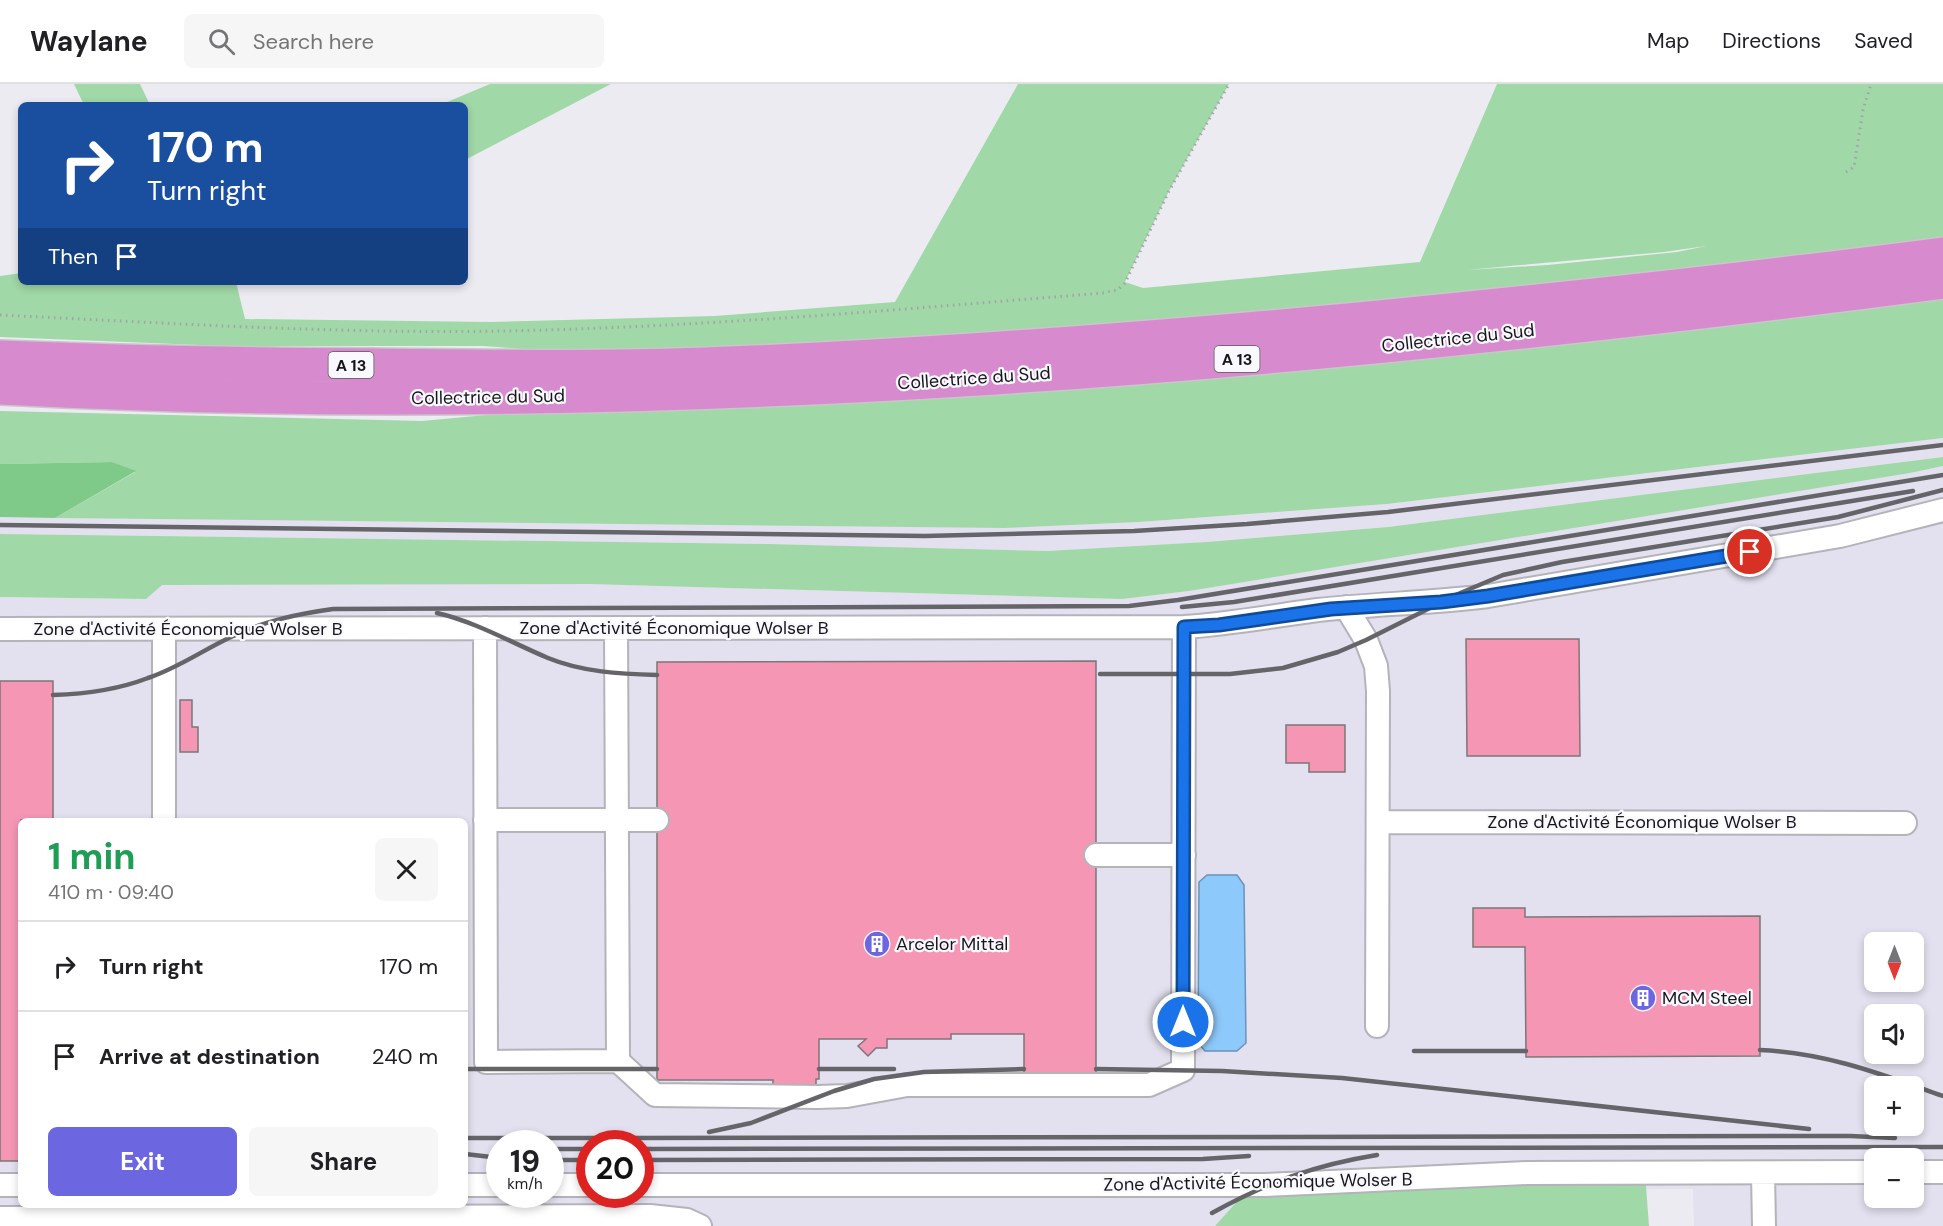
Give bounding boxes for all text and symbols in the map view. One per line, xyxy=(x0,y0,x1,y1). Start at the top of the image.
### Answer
search box xyxy=(184,14,604,68)
text: Waylane xyxy=(30,23,148,60)
icon: search xyxy=(205,25,238,58)
text: Search here xyxy=(253,27,374,56)
text: Map xyxy=(1647,27,1689,55)
text: Directions xyxy=(1722,27,1821,55)
text: Saved xyxy=(1854,27,1913,55)
text: 170 m xyxy=(147,120,264,175)
icon: right xyxy=(48,126,126,204)
text: Turn right xyxy=(147,173,267,208)
icon: arrive xyxy=(110,240,143,273)
text: Then xyxy=(48,242,98,271)
street label: Collectrice du Sud xyxy=(1380,318,1536,358)
road number: A 13 xyxy=(1214,346,1260,372)
road number: A 13 xyxy=(328,352,374,378)
street label: Collectrice du Sud xyxy=(897,361,1051,395)
street label: Collectrice du Sud xyxy=(411,384,565,410)
pin xyxy=(1724,526,1775,577)
icon: arrive xyxy=(1733,535,1766,568)
street label: Zone d'Activité Économique Wolser B xyxy=(519,616,829,640)
street label: Zone d'Activité Économique Wolser B xyxy=(33,617,343,641)
street label: Zone d'Activité Économique Wolser B xyxy=(1487,810,1797,834)
text: 1 min xyxy=(48,833,136,880)
button: close xyxy=(375,838,438,901)
text: 410 m · 09:40 xyxy=(48,879,174,905)
building icon: Arcelor Mittal xyxy=(862,929,892,959)
place label: Arcelor Mittal xyxy=(896,932,1008,956)
north arrow xyxy=(1864,932,1924,992)
map controls xyxy=(1864,932,1924,1208)
icon: right xyxy=(48,950,81,983)
text: Turn right xyxy=(99,952,204,981)
text: 170 m xyxy=(379,952,438,981)
building icon: MCM Steel xyxy=(1628,983,1658,1013)
place label: MCM Steel xyxy=(1662,986,1752,1010)
position arrow xyxy=(1151,990,1215,1054)
button: sound xyxy=(1864,1004,1924,1064)
icon: arrive xyxy=(48,1040,81,1073)
text: Arrive at destination xyxy=(99,1042,320,1071)
text: 240 m xyxy=(372,1042,438,1071)
button: + xyxy=(1864,1076,1924,1136)
button: Exit xyxy=(48,1127,237,1196)
button: Share xyxy=(249,1127,438,1196)
speed limit sign: 20 xyxy=(576,1130,654,1208)
text: 19 xyxy=(510,1142,540,1181)
button: − xyxy=(1864,1148,1924,1208)
street label: Zone d'Activité Économique Wolser B xyxy=(1103,1167,1413,1197)
text: km/h xyxy=(507,1174,543,1194)

